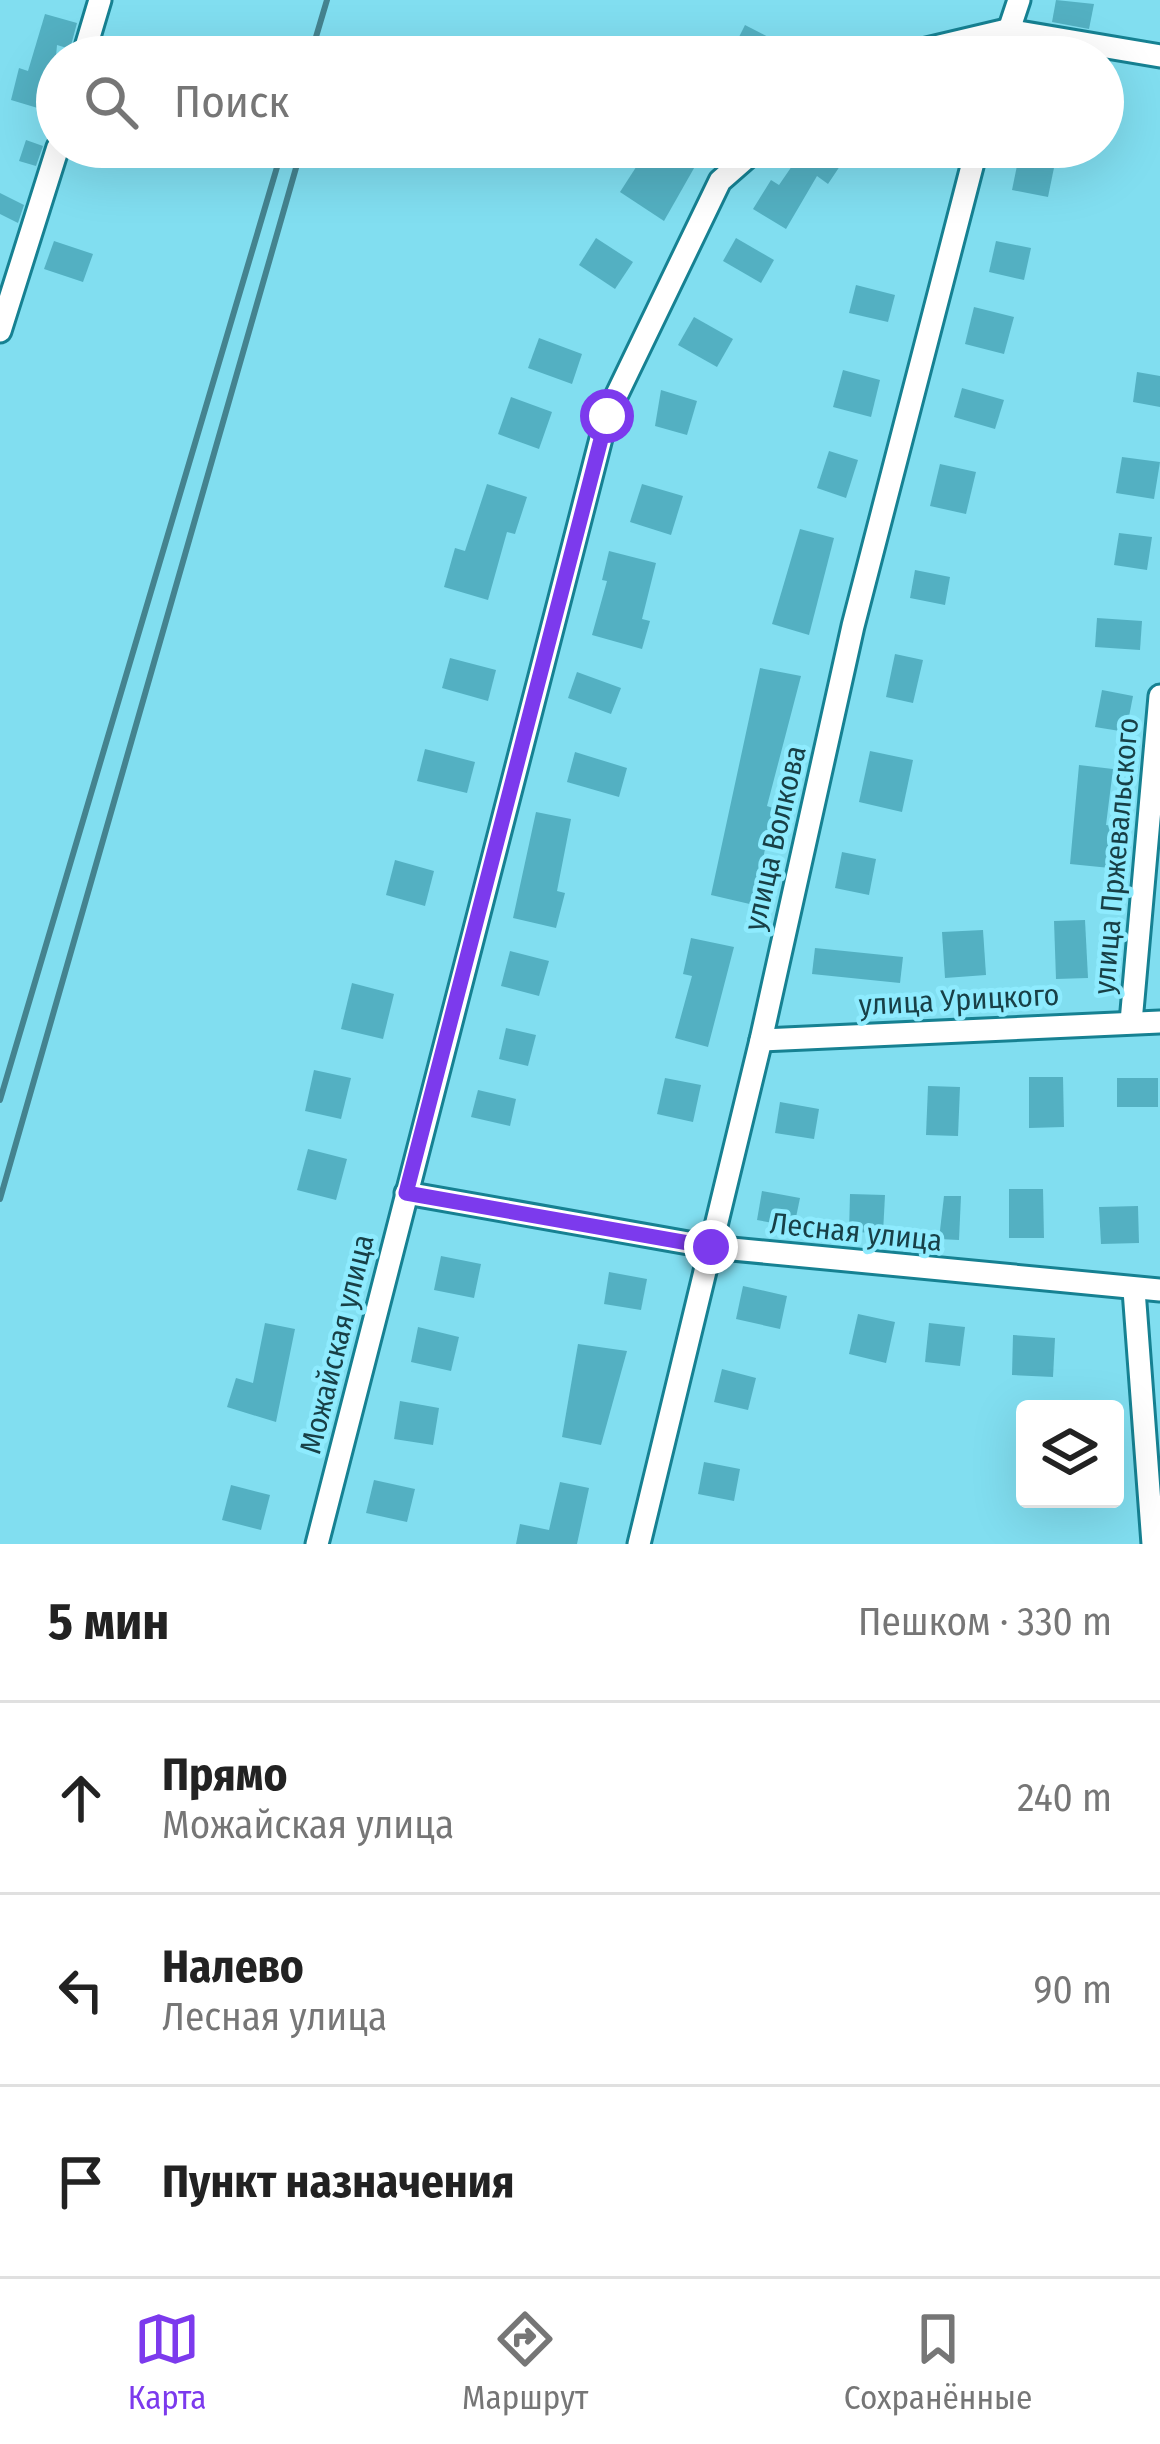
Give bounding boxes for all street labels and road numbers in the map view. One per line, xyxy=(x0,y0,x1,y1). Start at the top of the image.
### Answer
street label: улица Пржевальского xyxy=(1086,716,1146,996)
street label: улица Волкова xyxy=(736,742,814,934)
street label: улица Урицкого xyxy=(858,977,1060,1023)
street label: Лесная улица xyxy=(768,1205,944,1259)
street label: Можайская улица xyxy=(292,1231,382,1457)

